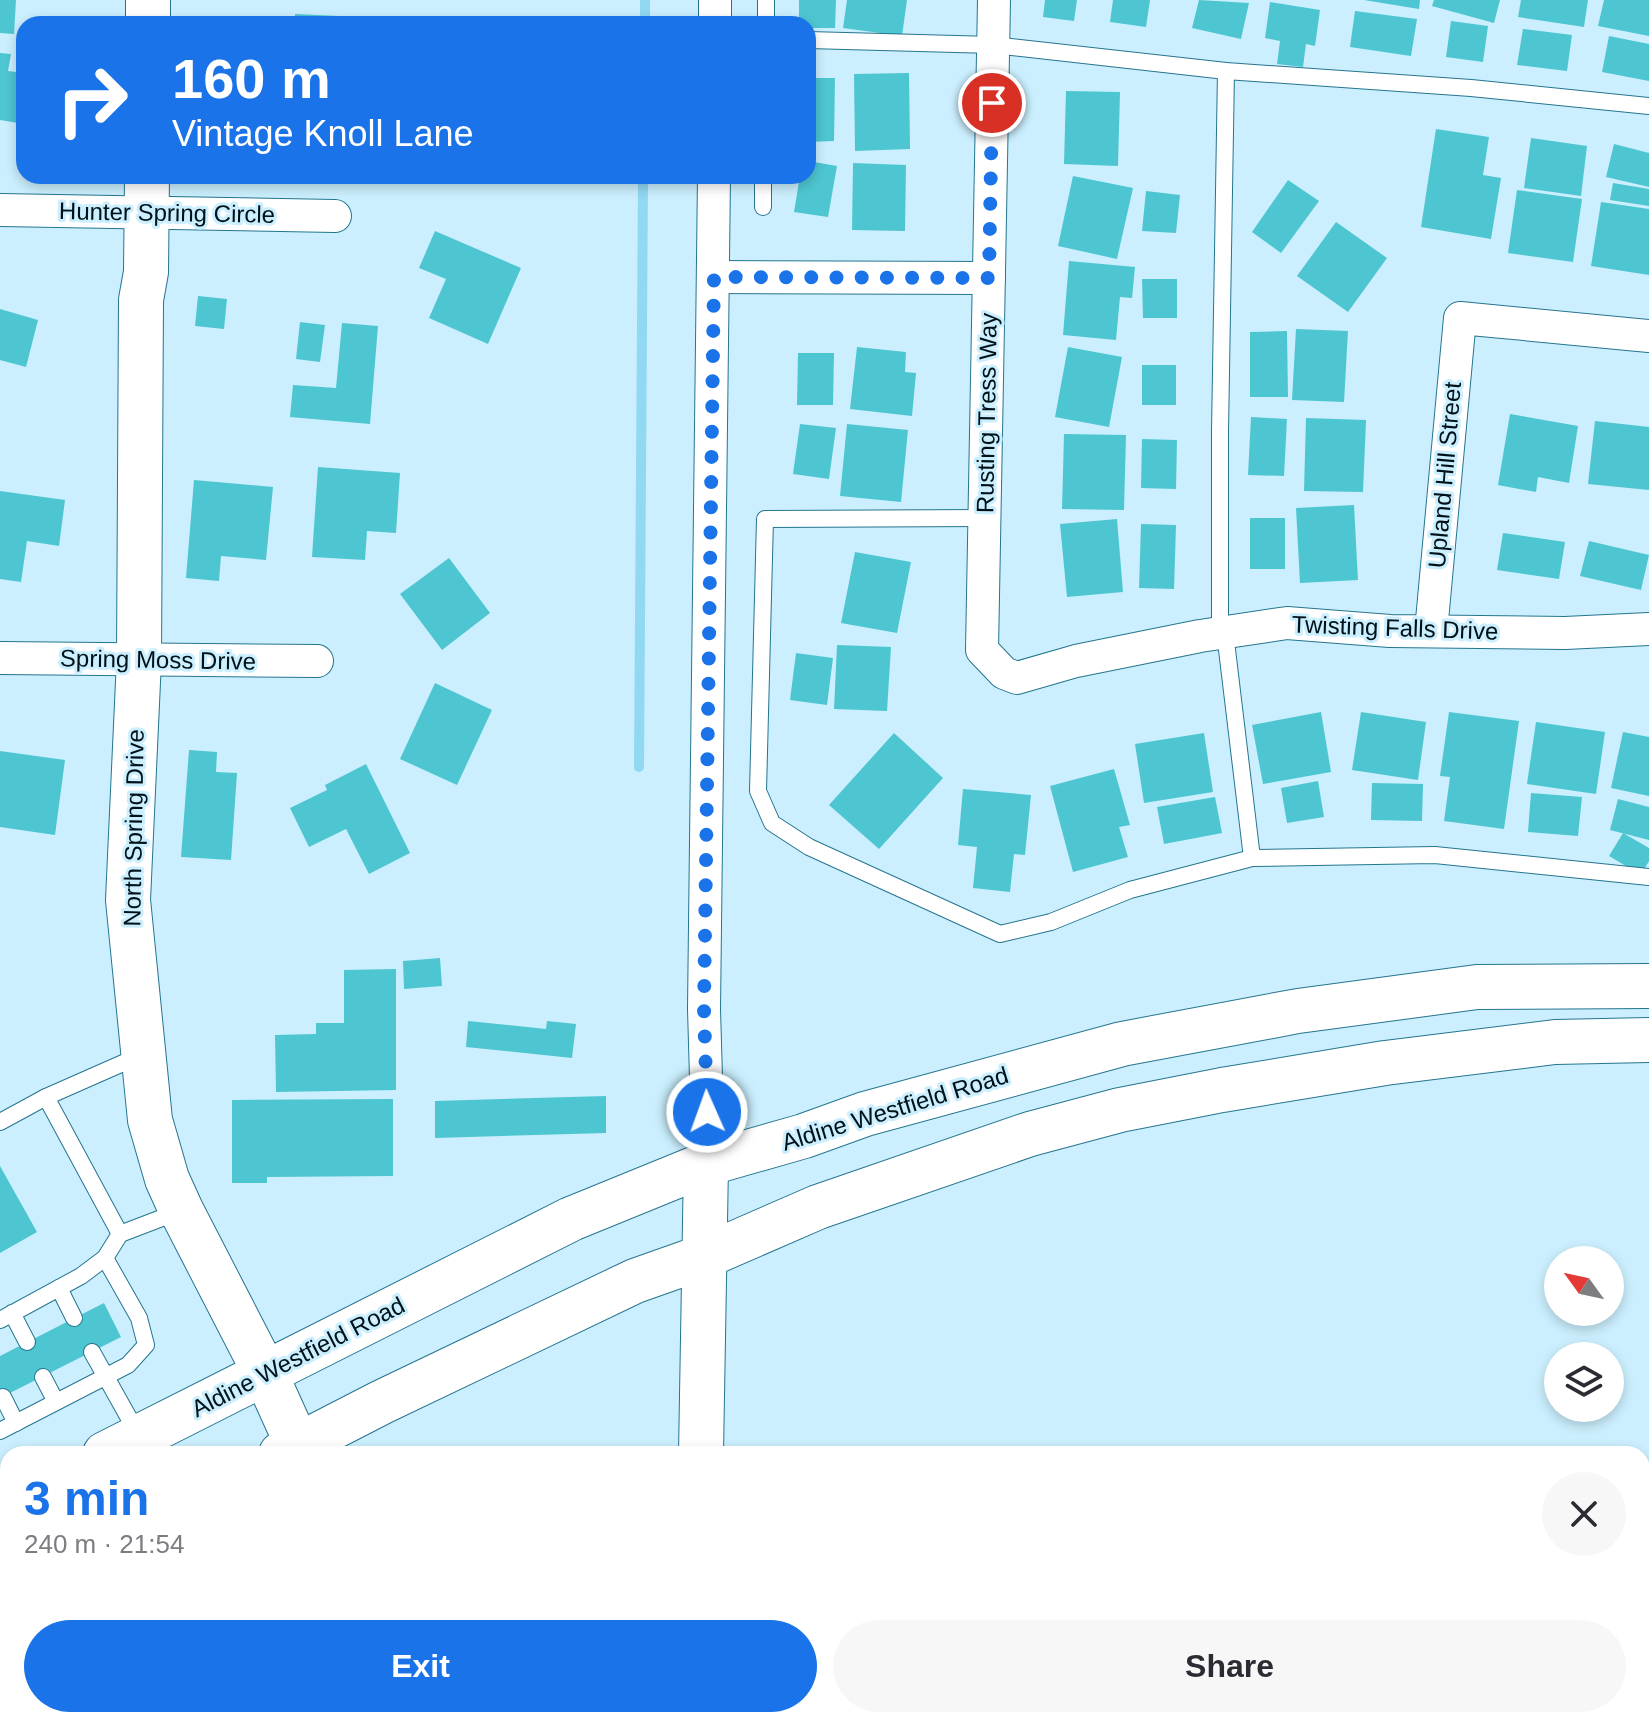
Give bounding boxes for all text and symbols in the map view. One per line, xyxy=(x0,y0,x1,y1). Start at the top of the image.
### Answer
text: 160 m xyxy=(172,47,331,110)
icon: right xyxy=(40,48,144,152)
pin xyxy=(958,69,1026,137)
icon: arrive xyxy=(970,81,1014,125)
text: Vintage Knoll Lane xyxy=(172,113,474,154)
street label: Hunter Spring Circle xyxy=(59,197,275,228)
street label: Rusting Tress Way xyxy=(971,313,1002,513)
street label: Upland Hill Street xyxy=(1423,380,1466,569)
street label: Twisting Falls Drive xyxy=(1291,610,1499,645)
street label: Spring Moss Drive xyxy=(60,644,256,675)
street label: North Spring Drive xyxy=(118,729,149,927)
street label: Aldine Westfield Road xyxy=(778,1061,1011,1156)
position arrow xyxy=(665,1070,749,1154)
north arrow xyxy=(1544,1246,1624,1326)
map controls xyxy=(1544,1246,1624,1422)
street label: Aldine Westfield Road xyxy=(187,1291,409,1422)
button: layers xyxy=(1544,1342,1624,1422)
text: 3 min xyxy=(24,1472,149,1525)
button: close xyxy=(1542,1472,1626,1556)
text: 240 m · 21:54 xyxy=(24,1529,184,1559)
button: Exit xyxy=(24,1620,817,1712)
button: Share xyxy=(833,1620,1626,1712)

